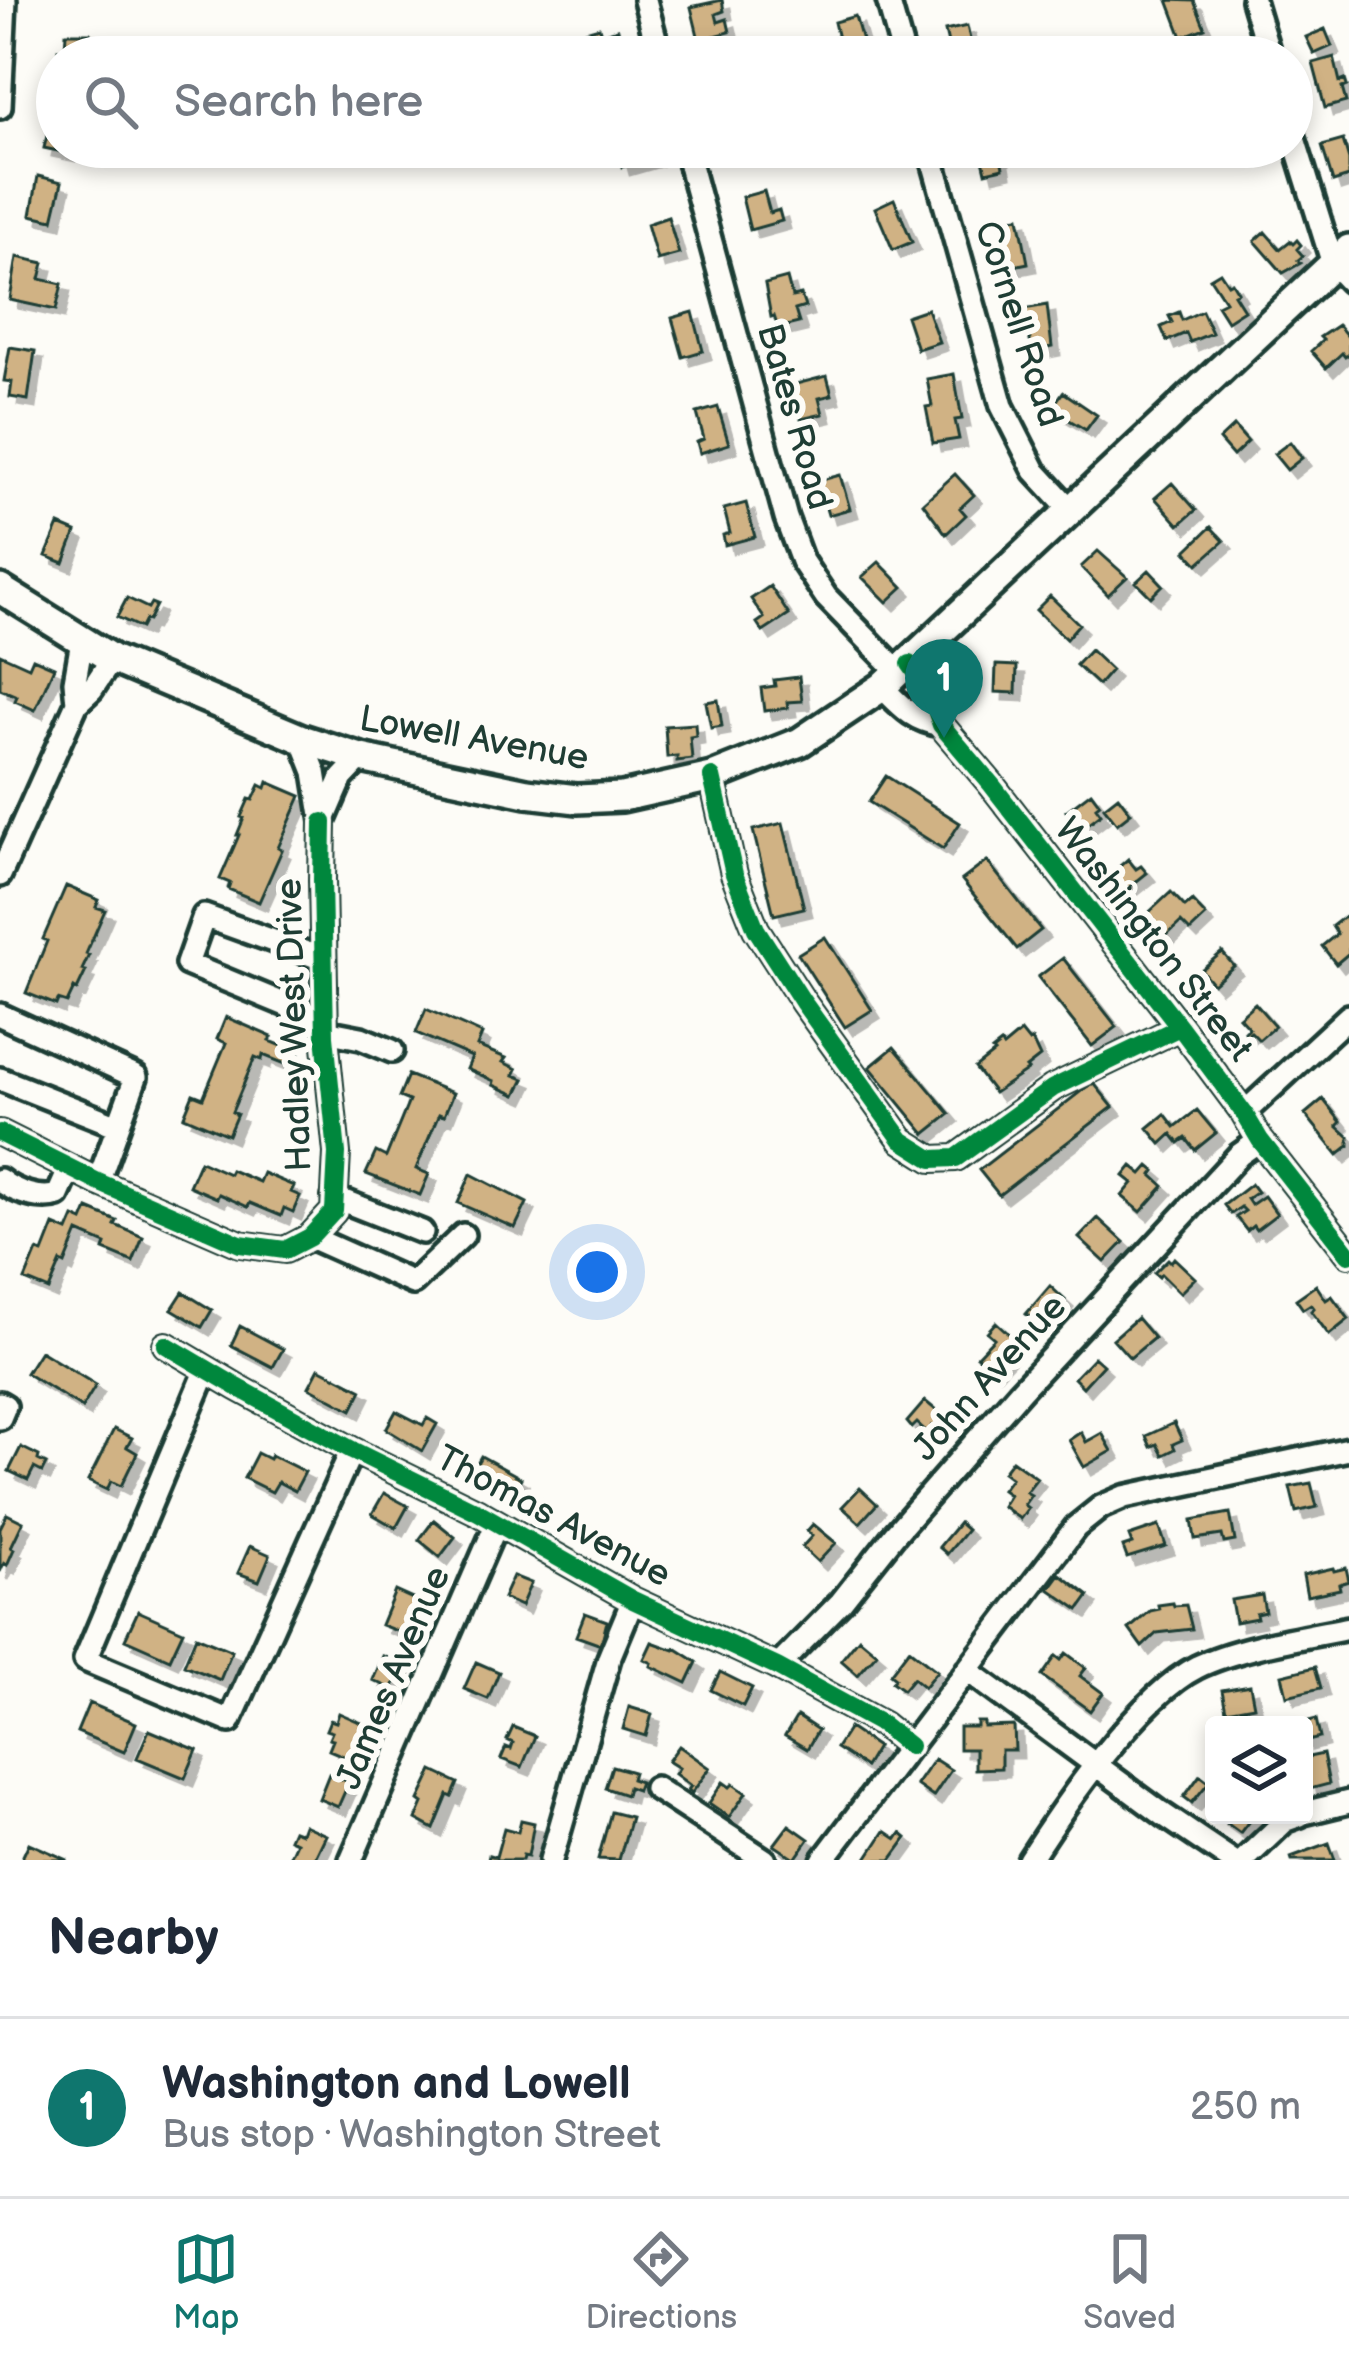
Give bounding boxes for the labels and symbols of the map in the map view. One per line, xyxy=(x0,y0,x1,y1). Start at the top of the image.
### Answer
street label: Cornell Road xyxy=(965,216,1071,432)
street label: Bates Road xyxy=(747,319,841,515)
pin: 1 xyxy=(905,639,983,738)
street label: Lowell Avenue xyxy=(356,698,592,780)
street label: Washington Street xyxy=(1045,810,1261,1070)
street label: Hadley West Drive xyxy=(268,878,322,1172)
your location xyxy=(567,1242,627,1302)
street label: John Avenue xyxy=(904,1286,1076,1470)
street label: Thomas Avenue xyxy=(428,1437,678,1597)
street label: James Avenue xyxy=(328,1560,460,1796)

